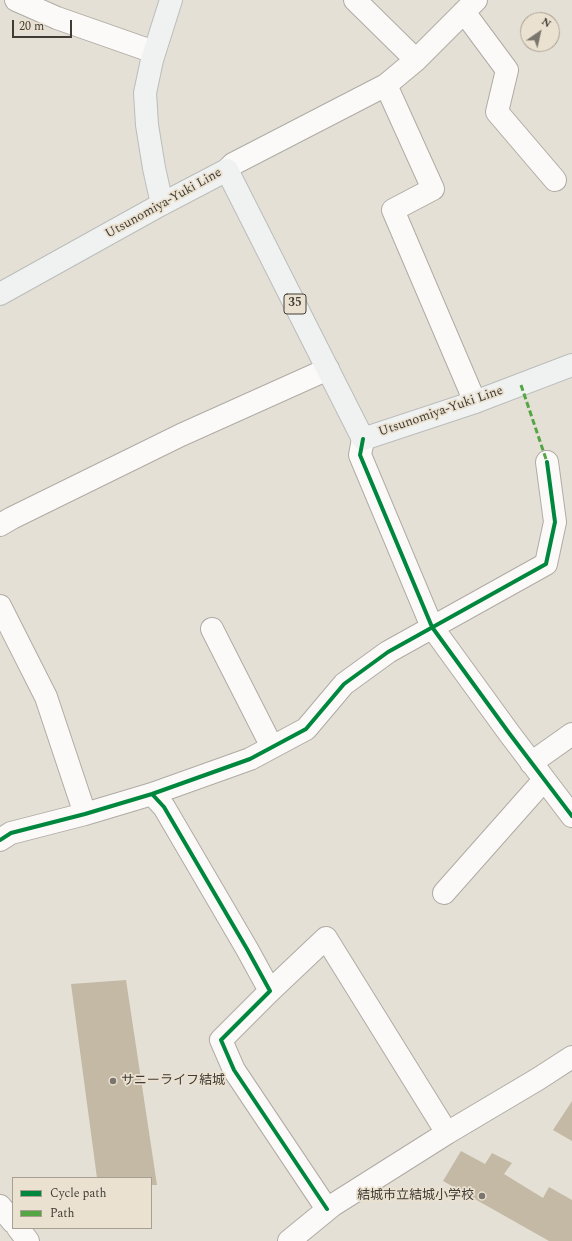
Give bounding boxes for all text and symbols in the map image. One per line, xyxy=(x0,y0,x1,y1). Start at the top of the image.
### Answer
scale bar xyxy=(14,12,74,38)
north arrow xyxy=(520,12,560,52)
text: N xyxy=(538,13,555,32)
text: 20 m xyxy=(19,17,44,36)
street label: Utsunomiya-Yuki Line xyxy=(103,166,225,242)
road number: 35 xyxy=(284,294,306,314)
street label: Utsunomiya-Yuki Line xyxy=(377,383,505,441)
place label: サニーライフ結城 xyxy=(121,1073,225,1089)
marker: サニーライフ結城 xyxy=(108,1076,118,1086)
legend xyxy=(12,1177,152,1229)
text: Cycle path xyxy=(50,1184,107,1203)
place label: 結城市立結城小学校 xyxy=(357,1188,474,1204)
marker: 結城市立結城小学校 xyxy=(477,1191,487,1201)
text: Path xyxy=(50,1204,75,1223)

